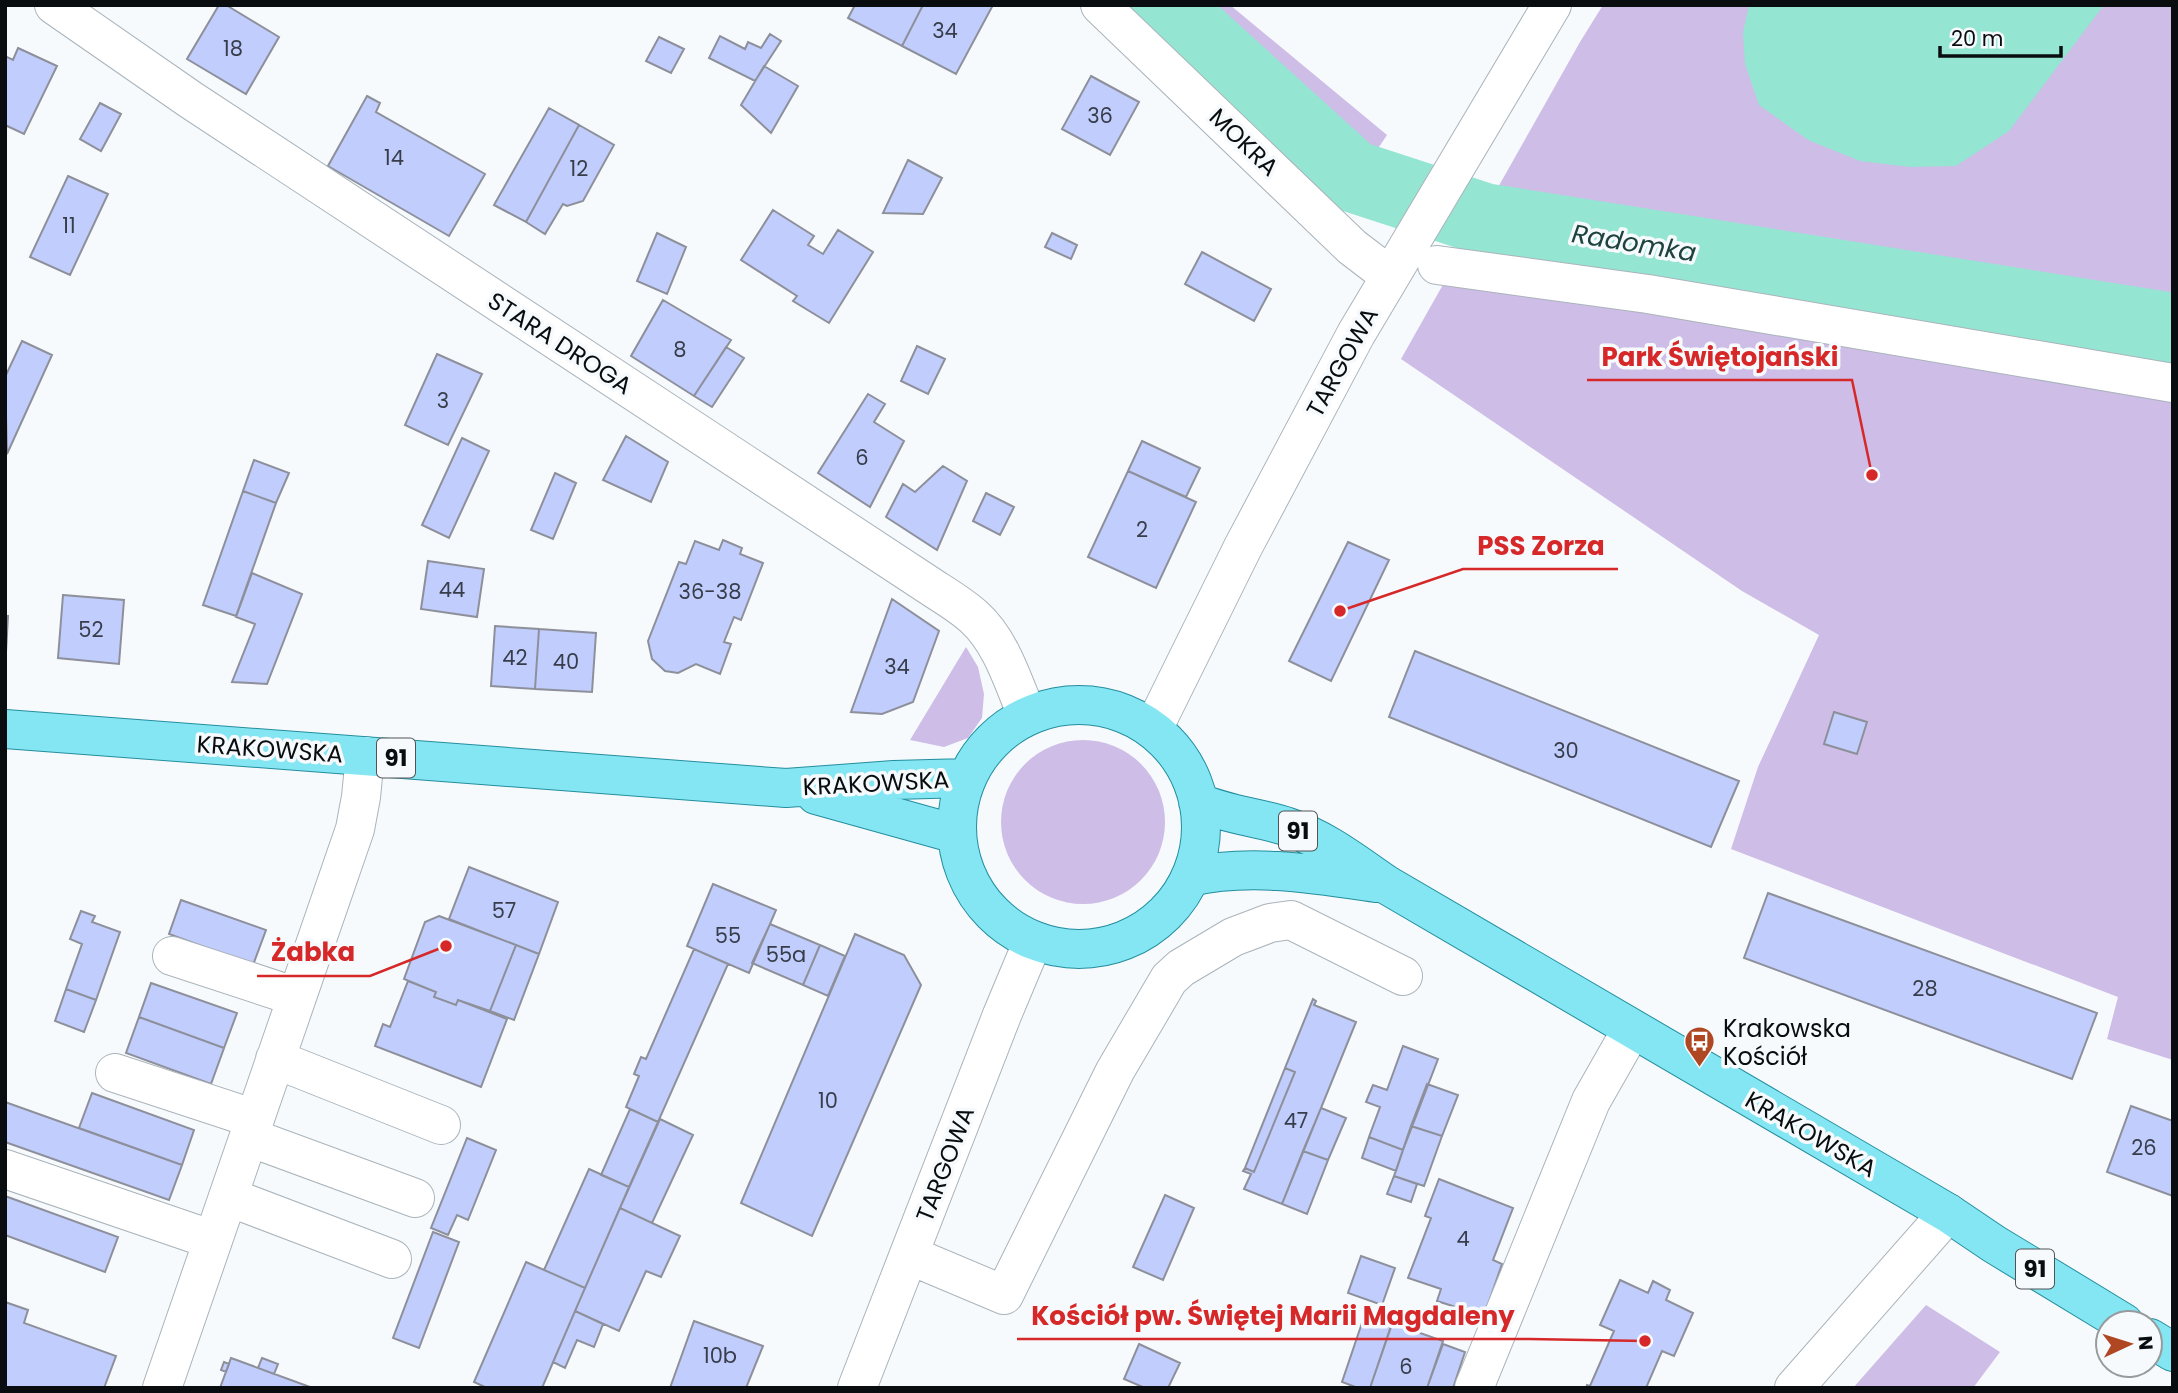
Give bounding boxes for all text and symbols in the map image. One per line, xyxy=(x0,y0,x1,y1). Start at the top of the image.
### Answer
scale bar xyxy=(1940,14,2061,58)
house number: 34 xyxy=(932,16,958,45)
text: 20 m xyxy=(1951,24,2004,53)
house number: 18 xyxy=(223,34,243,63)
house number: 36 xyxy=(1087,101,1113,130)
street label: MOKRA xyxy=(1202,101,1286,183)
house number: 14 xyxy=(384,143,404,172)
house number: 12 xyxy=(570,154,588,183)
house number: 11 xyxy=(62,211,76,240)
water label: Radomka xyxy=(1569,215,1699,271)
street label: STARA DROGA xyxy=(482,284,638,402)
street label: TARGOWA xyxy=(1298,301,1386,423)
callout: Park Świętojański xyxy=(1587,333,1852,380)
house number: 8 xyxy=(673,335,687,364)
text: Park Świętojański xyxy=(1602,339,1838,375)
house number: 3 xyxy=(437,386,449,415)
house number: 6 xyxy=(855,443,869,472)
house number: 2 xyxy=(1136,515,1148,544)
callout: PSS Zorza xyxy=(1463,522,1618,569)
text: PSS Zorza xyxy=(1477,528,1605,564)
house number: 44 xyxy=(439,575,465,604)
house number: 36-38 xyxy=(679,577,741,606)
house number: 52 xyxy=(78,615,104,644)
house number: 42 xyxy=(502,643,528,672)
house number: 40 xyxy=(553,647,579,676)
house number: 34 xyxy=(884,652,910,681)
street label: KRAKOWSKA xyxy=(196,727,344,771)
house number: 30 xyxy=(1553,736,1579,765)
road number: 91 xyxy=(377,738,415,778)
street label: KRAKOWSKA xyxy=(802,763,950,803)
road number: 91 xyxy=(1279,811,1317,850)
house number: 57 xyxy=(492,896,516,925)
house number: 55 xyxy=(715,921,741,950)
callout: Żabka xyxy=(257,929,370,976)
text: Żabka xyxy=(271,934,355,970)
house number: 55a xyxy=(766,940,806,969)
house number: 28 xyxy=(1912,974,1938,1003)
place label: Krakowska Kościół xyxy=(1723,1012,1851,1073)
bus stop icon: Krakowska Kościół xyxy=(1683,1025,1717,1069)
street label: KRAKOWSKA xyxy=(1739,1083,1883,1185)
house number: 10 xyxy=(818,1086,838,1115)
street label: TARGOWA xyxy=(908,1102,982,1226)
house number: 47 xyxy=(1284,1106,1308,1135)
house number: 26 xyxy=(2131,1133,2157,1162)
house number: 4 xyxy=(1456,1224,1470,1253)
road number: 91 xyxy=(2016,1250,2054,1288)
callout: Kościół pw. Świętej Marii Magdaleny xyxy=(1017,1292,1529,1339)
text: Kościół pw. Świętej Marii Magdaleny xyxy=(1031,1298,1515,1334)
north arrow xyxy=(2094,1309,2164,1379)
text: N xyxy=(2131,1335,2159,1351)
house number: 10b xyxy=(703,1341,737,1370)
house number: 6 xyxy=(1399,1352,1413,1381)

